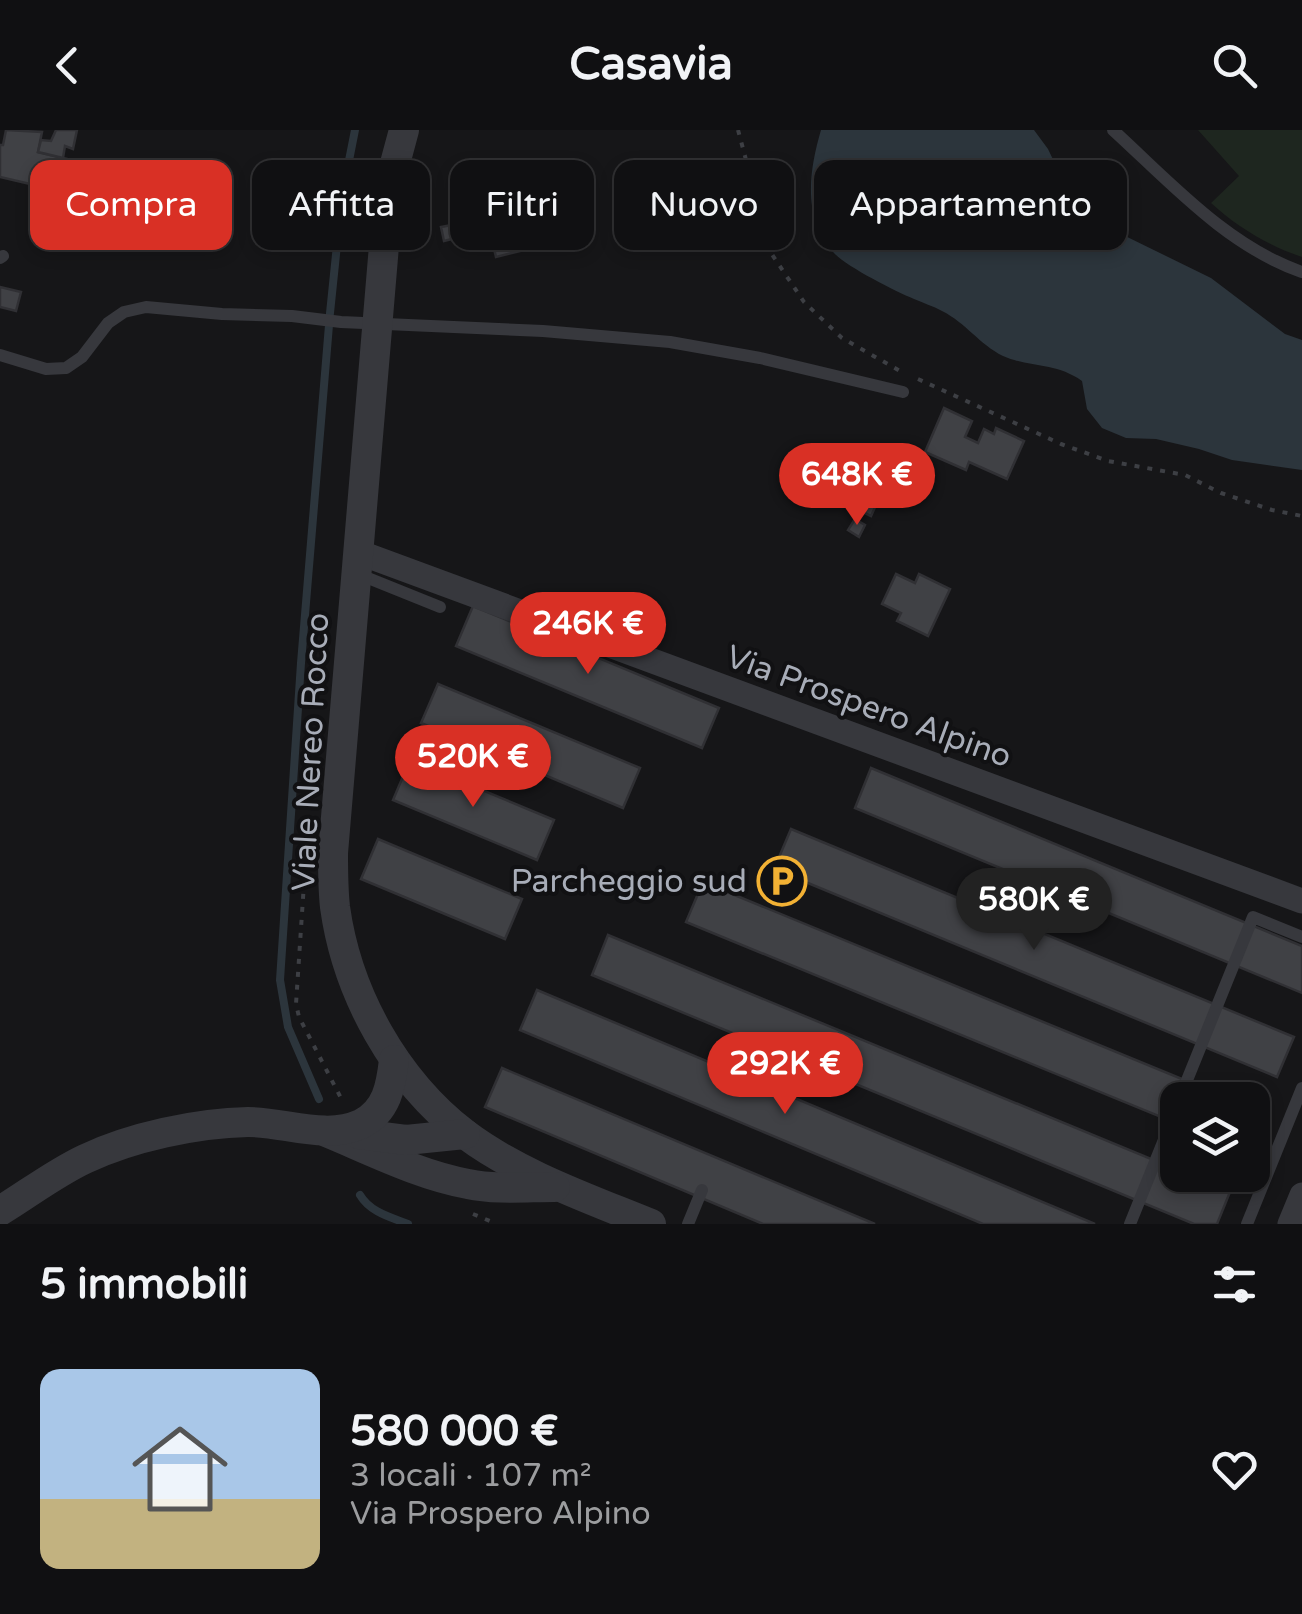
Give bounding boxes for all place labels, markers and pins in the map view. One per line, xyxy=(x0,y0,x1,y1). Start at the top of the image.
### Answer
pin: 648K € xyxy=(776,443,938,528)
pin: 246K € xyxy=(507,592,669,677)
pin: 520K € xyxy=(392,725,554,810)
parking icon: Parcheggio sud xyxy=(756,855,808,907)
place label: Parcheggio sud xyxy=(511,863,747,901)
pin: 580K € xyxy=(953,868,1115,953)
pin: 292K € xyxy=(704,1032,866,1117)

